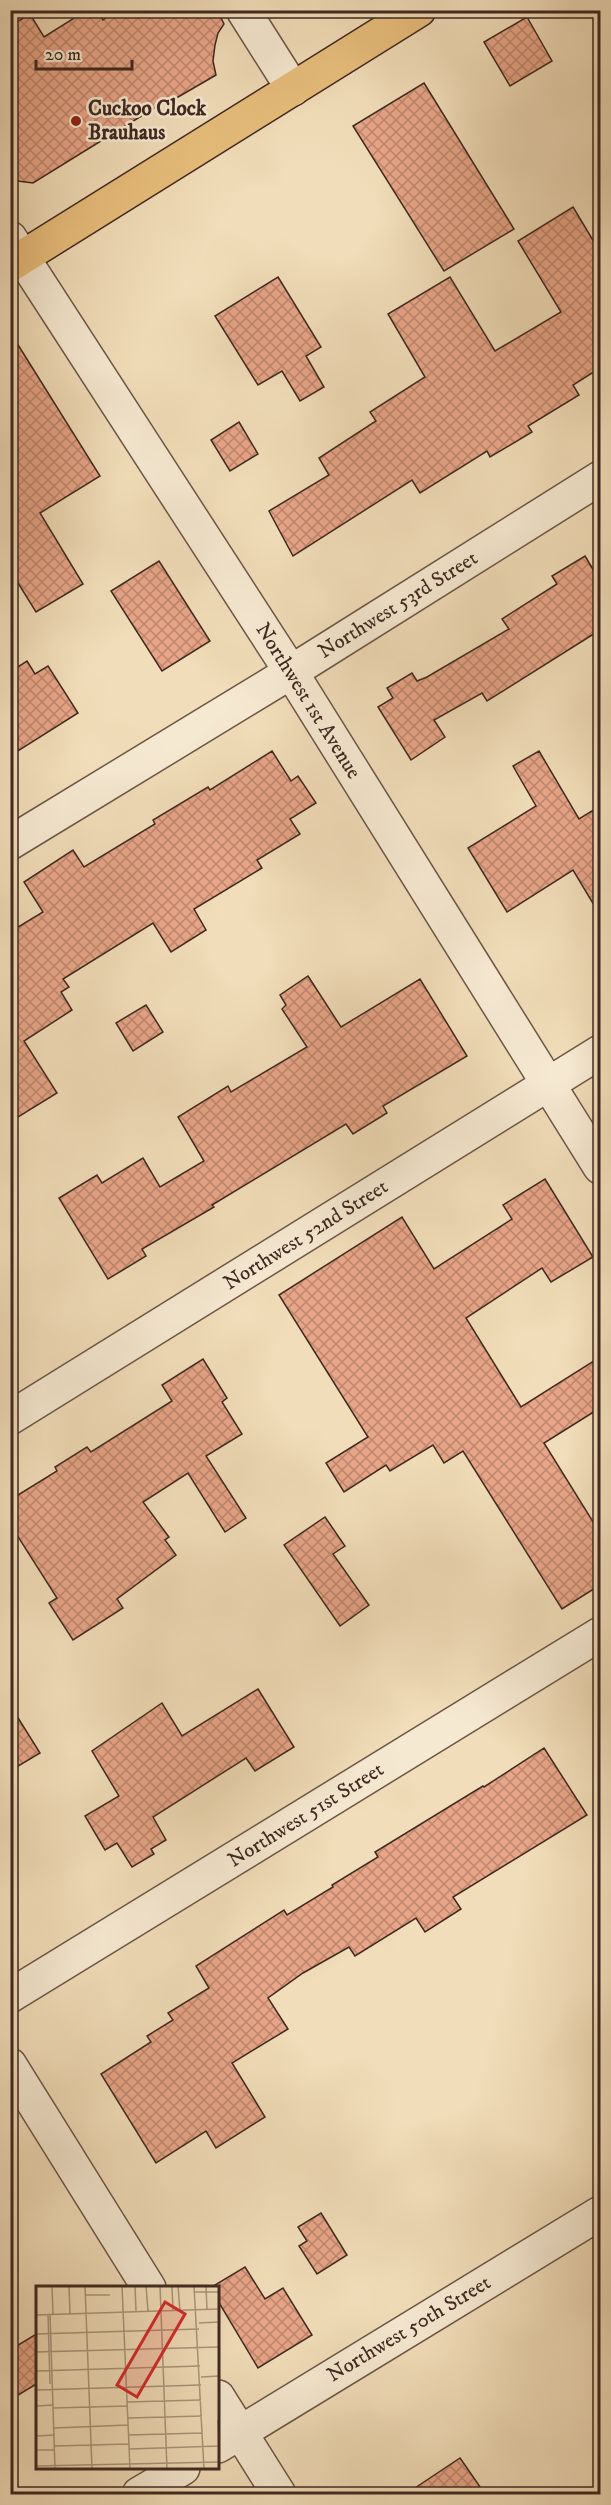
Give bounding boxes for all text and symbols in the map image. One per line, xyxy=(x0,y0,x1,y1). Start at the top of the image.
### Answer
scale bar xyxy=(36,33,132,71)
text: 20 m xyxy=(45,44,81,66)
place label: Cuckoo Clock Brauhaus xyxy=(88,96,207,146)
marker: Cuckoo Clock Brauhaus xyxy=(69,114,83,128)
street label: Northwest 53rd Street xyxy=(313,545,483,665)
street label: Northwest 1st Avenue xyxy=(249,618,367,784)
street label: Northwest 52nd Street xyxy=(219,1174,393,1296)
street label: Northwest 51st Street xyxy=(223,1756,389,1873)
street label: Northwest 50th Street xyxy=(322,2270,496,2388)
inset map xyxy=(36,2286,219,2469)

